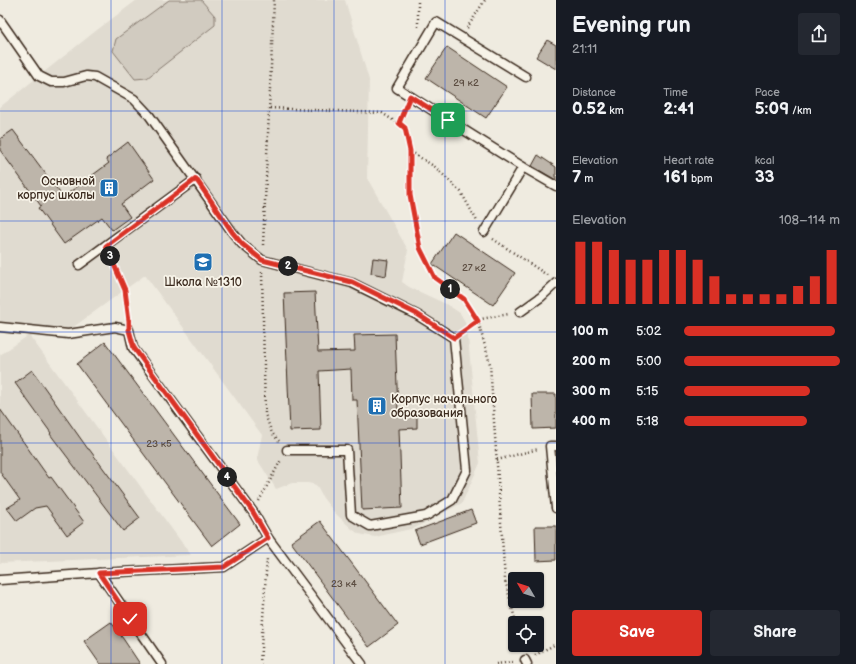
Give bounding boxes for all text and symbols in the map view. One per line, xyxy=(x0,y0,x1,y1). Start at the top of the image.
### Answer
text: Evening run xyxy=(572,12,691,39)
button: share xyxy=(798,13,840,55)
text: 21:11 xyxy=(572,41,597,57)
house number: 29 к2 xyxy=(453,77,479,89)
text: Distance xyxy=(572,86,616,99)
text: Time xyxy=(663,86,688,99)
text: Pace xyxy=(755,86,780,99)
text: 0.52 xyxy=(572,99,606,119)
text: 2:41 xyxy=(663,99,694,119)
text: 5:09 xyxy=(755,99,789,119)
pin xyxy=(431,103,465,137)
text: km xyxy=(606,104,624,117)
text: /km xyxy=(789,104,812,117)
icon: arrive xyxy=(437,109,459,131)
text: Elevation xyxy=(572,154,618,167)
text: Heart rate xyxy=(663,154,714,167)
text: kcal xyxy=(755,154,774,167)
text: 7 xyxy=(572,167,581,187)
text: 161 xyxy=(663,167,688,187)
text: 33 xyxy=(755,167,775,187)
text: m xyxy=(581,172,593,185)
text: bpm xyxy=(688,172,713,185)
place label: Основной корпус школы xyxy=(17,174,95,203)
building icon: Основной корпус школы xyxy=(98,177,120,199)
text: Elevation xyxy=(572,212,626,228)
text: 108–114 m xyxy=(779,212,840,228)
pin: 3 xyxy=(100,246,120,266)
text: 3 xyxy=(107,249,113,262)
school or university icon: Школа №1310 xyxy=(192,251,214,273)
pin: 2 xyxy=(278,256,298,276)
text: 2 xyxy=(285,259,291,272)
house number: 27 к2 xyxy=(462,262,486,274)
place label: Школа №1310 xyxy=(164,275,242,290)
pin: 1 xyxy=(440,279,460,299)
text: 1 xyxy=(448,282,452,295)
text: 100 m xyxy=(572,323,608,339)
text: 5:02 xyxy=(636,323,661,339)
text: 200 m xyxy=(572,353,610,369)
text: 5:00 xyxy=(636,353,661,369)
text: 300 m xyxy=(572,383,610,399)
text: 5:15 xyxy=(636,383,659,399)
place label: Корпус начального образования xyxy=(391,392,497,421)
building icon: Корпус начального образования xyxy=(366,395,388,417)
text: 400 m xyxy=(572,413,610,429)
text: 5:18 xyxy=(636,413,659,429)
house number: 23 к5 xyxy=(146,438,172,450)
pin: 4 xyxy=(217,467,237,487)
text: 4 xyxy=(224,470,230,483)
north arrow xyxy=(508,572,544,608)
map controls xyxy=(508,572,544,652)
house number: 23 к4 xyxy=(331,578,357,590)
pin xyxy=(113,602,147,636)
icon: check xyxy=(119,608,141,630)
button: Save xyxy=(572,610,702,656)
button: Share xyxy=(710,610,840,656)
button: locate xyxy=(508,616,544,652)

